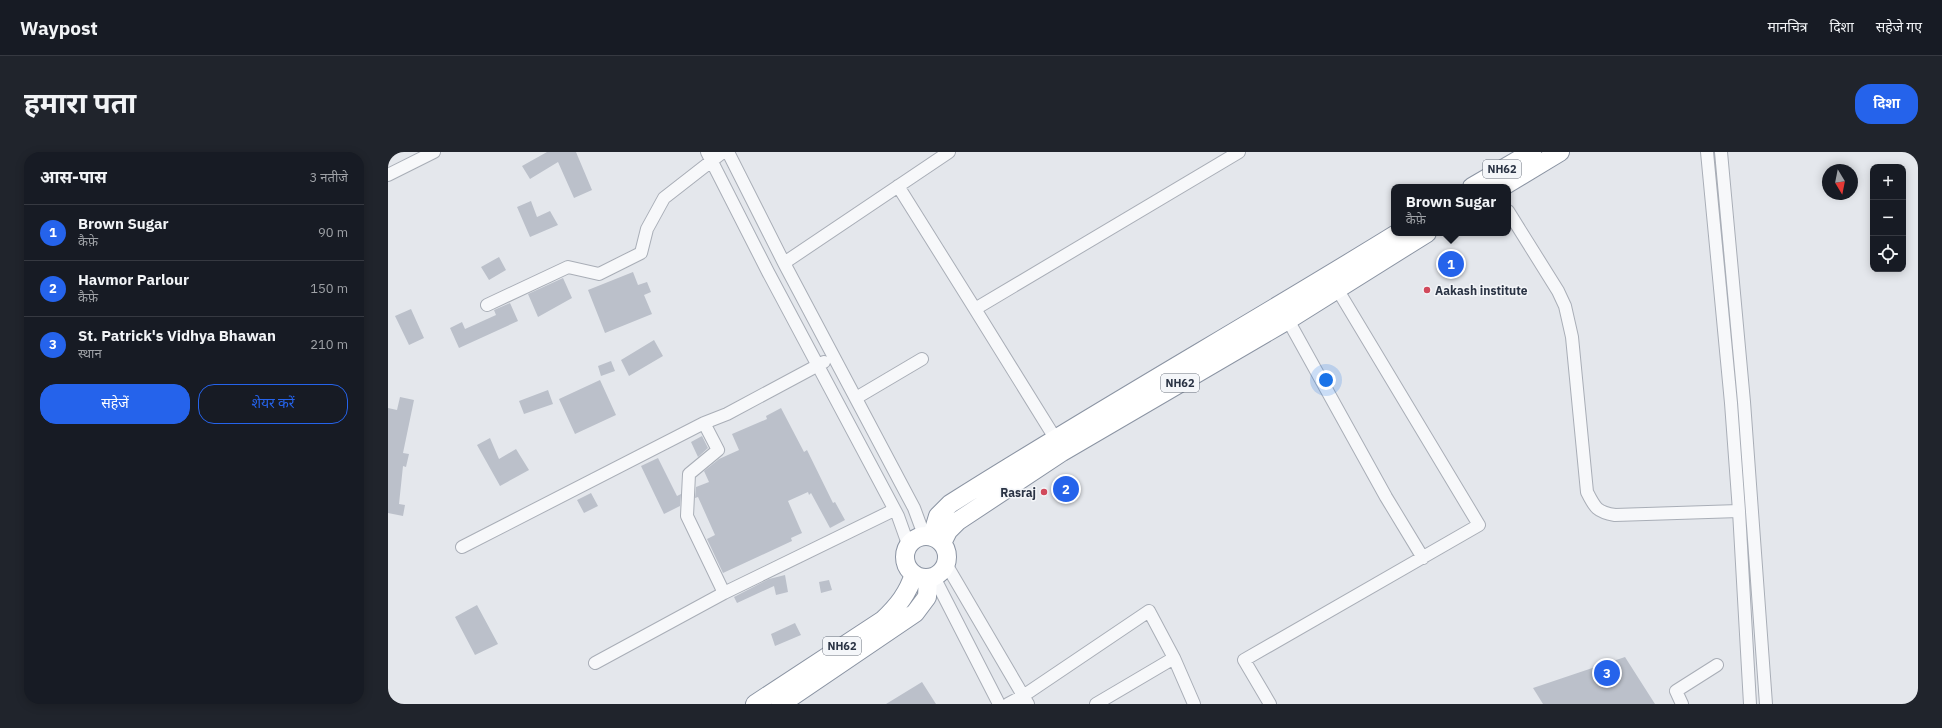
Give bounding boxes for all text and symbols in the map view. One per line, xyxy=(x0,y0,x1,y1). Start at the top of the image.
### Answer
text: Waypost xyxy=(20,16,98,40)
text: मानचित्र xyxy=(1768,18,1808,36)
text: दिशा xyxy=(1830,18,1854,36)
text: सहेजे गए xyxy=(1876,18,1922,36)
text: हमारा पता xyxy=(24,84,136,121)
button: दिशा xyxy=(1855,84,1918,124)
road number: NH62 xyxy=(1483,160,1521,178)
north arrow xyxy=(1822,164,1858,200)
map controls xyxy=(1870,164,1906,272)
button: + xyxy=(1870,164,1906,200)
text: आस-पास xyxy=(40,166,107,188)
text: 3 नतीजे xyxy=(309,169,348,186)
popup xyxy=(1391,184,1511,236)
text: Brown Sugar xyxy=(1406,192,1496,211)
button: − xyxy=(1870,200,1906,236)
text: कैफ़े xyxy=(1406,211,1426,228)
text: Brown Sugar xyxy=(78,214,169,233)
text: 1 xyxy=(49,224,57,241)
text: 90 m xyxy=(318,224,348,241)
text: कैफ़े xyxy=(78,233,98,250)
button: locate xyxy=(1870,236,1906,272)
pin: 1 xyxy=(1438,249,1464,279)
text: Havmor Parlour xyxy=(78,270,189,289)
text: 2 xyxy=(49,280,57,297)
text: 150 m xyxy=(310,280,348,297)
place label: Aakash institute xyxy=(1435,283,1528,298)
marker: Aakash institute xyxy=(1422,285,1432,295)
text: कैफ़े xyxy=(78,289,98,306)
text: St. Patrick's Vidhya Bhawan xyxy=(78,326,276,345)
text: 3 xyxy=(49,336,57,353)
text: 210 m xyxy=(310,336,348,353)
text: स्थान xyxy=(78,345,102,362)
your location xyxy=(1316,370,1336,390)
road number: NH62 xyxy=(1161,374,1199,392)
button: सहेजें xyxy=(40,384,190,424)
button: शेयर करें xyxy=(198,384,348,424)
pin: 2 xyxy=(1053,474,1079,504)
place label: Rasraj xyxy=(1000,485,1036,500)
marker: Rasraj xyxy=(1039,487,1049,497)
road number: NH62 xyxy=(823,637,861,655)
pin: 3 xyxy=(1594,658,1620,688)

